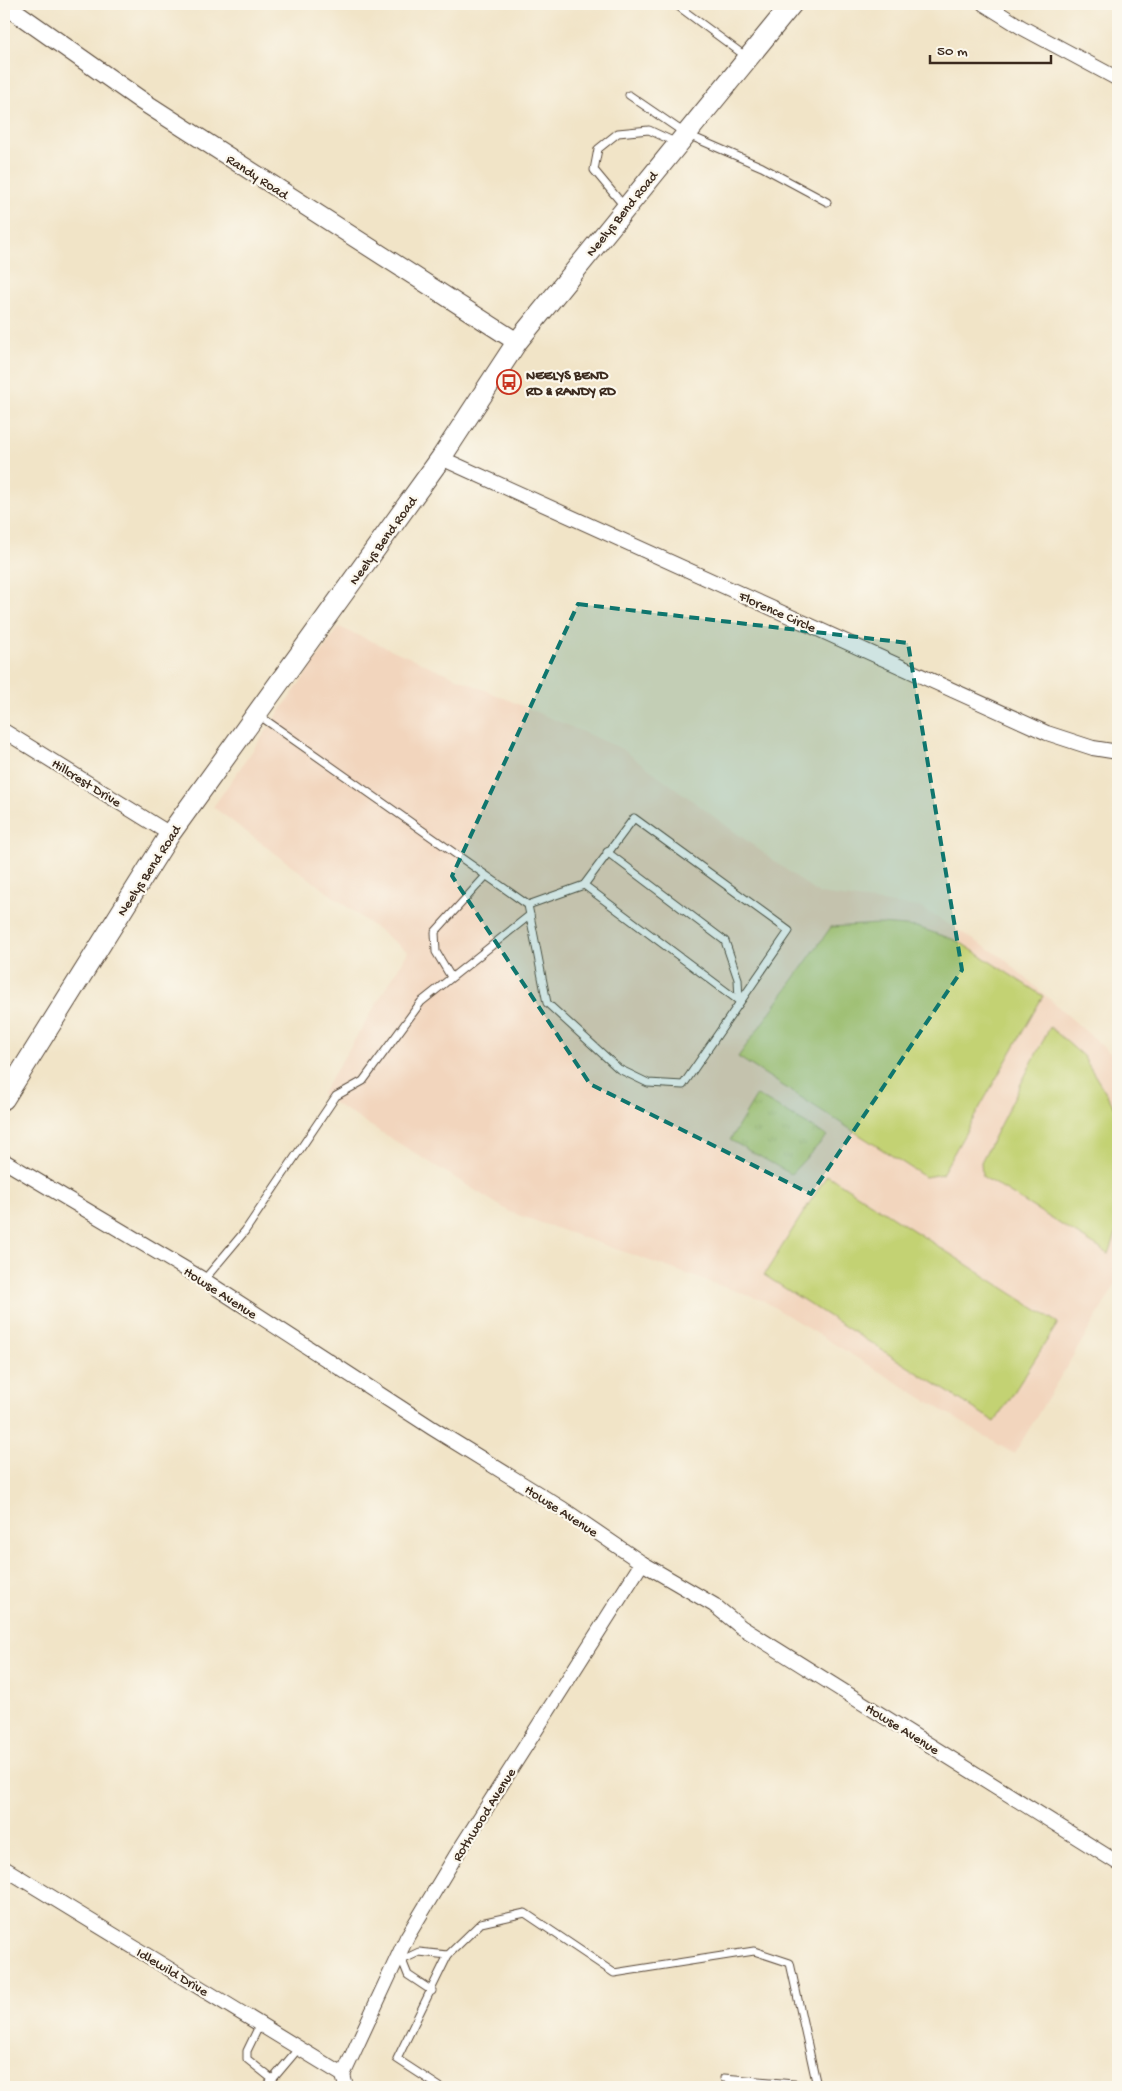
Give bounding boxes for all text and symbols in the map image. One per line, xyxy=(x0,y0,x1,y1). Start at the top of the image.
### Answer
scale bar xyxy=(930,32,1051,64)
text: 50 m xyxy=(937,43,968,61)
street label: Randy Road xyxy=(222,152,292,205)
street label: Neelys Bend Road xyxy=(583,167,664,261)
place label: NEELYS BEND RD & RANDY RD xyxy=(525,368,617,401)
bus stop icon: NEELYS BEND RD & RANDY RD xyxy=(496,369,522,395)
street label: Neelys Bend Road xyxy=(346,492,423,589)
street label: Florence Circle xyxy=(735,588,819,638)
street label: Hillcrest Drive xyxy=(48,756,124,813)
street label: Neelys Bend Road xyxy=(114,821,187,920)
street label: Howse Avenue xyxy=(180,1264,260,1324)
street label: Howse Avenue xyxy=(521,1482,601,1542)
street label: Howse Avenue xyxy=(862,1701,942,1760)
street label: Rothwood Avenue xyxy=(450,1765,521,1865)
street label: Idlewild Drive xyxy=(133,1945,211,2002)

